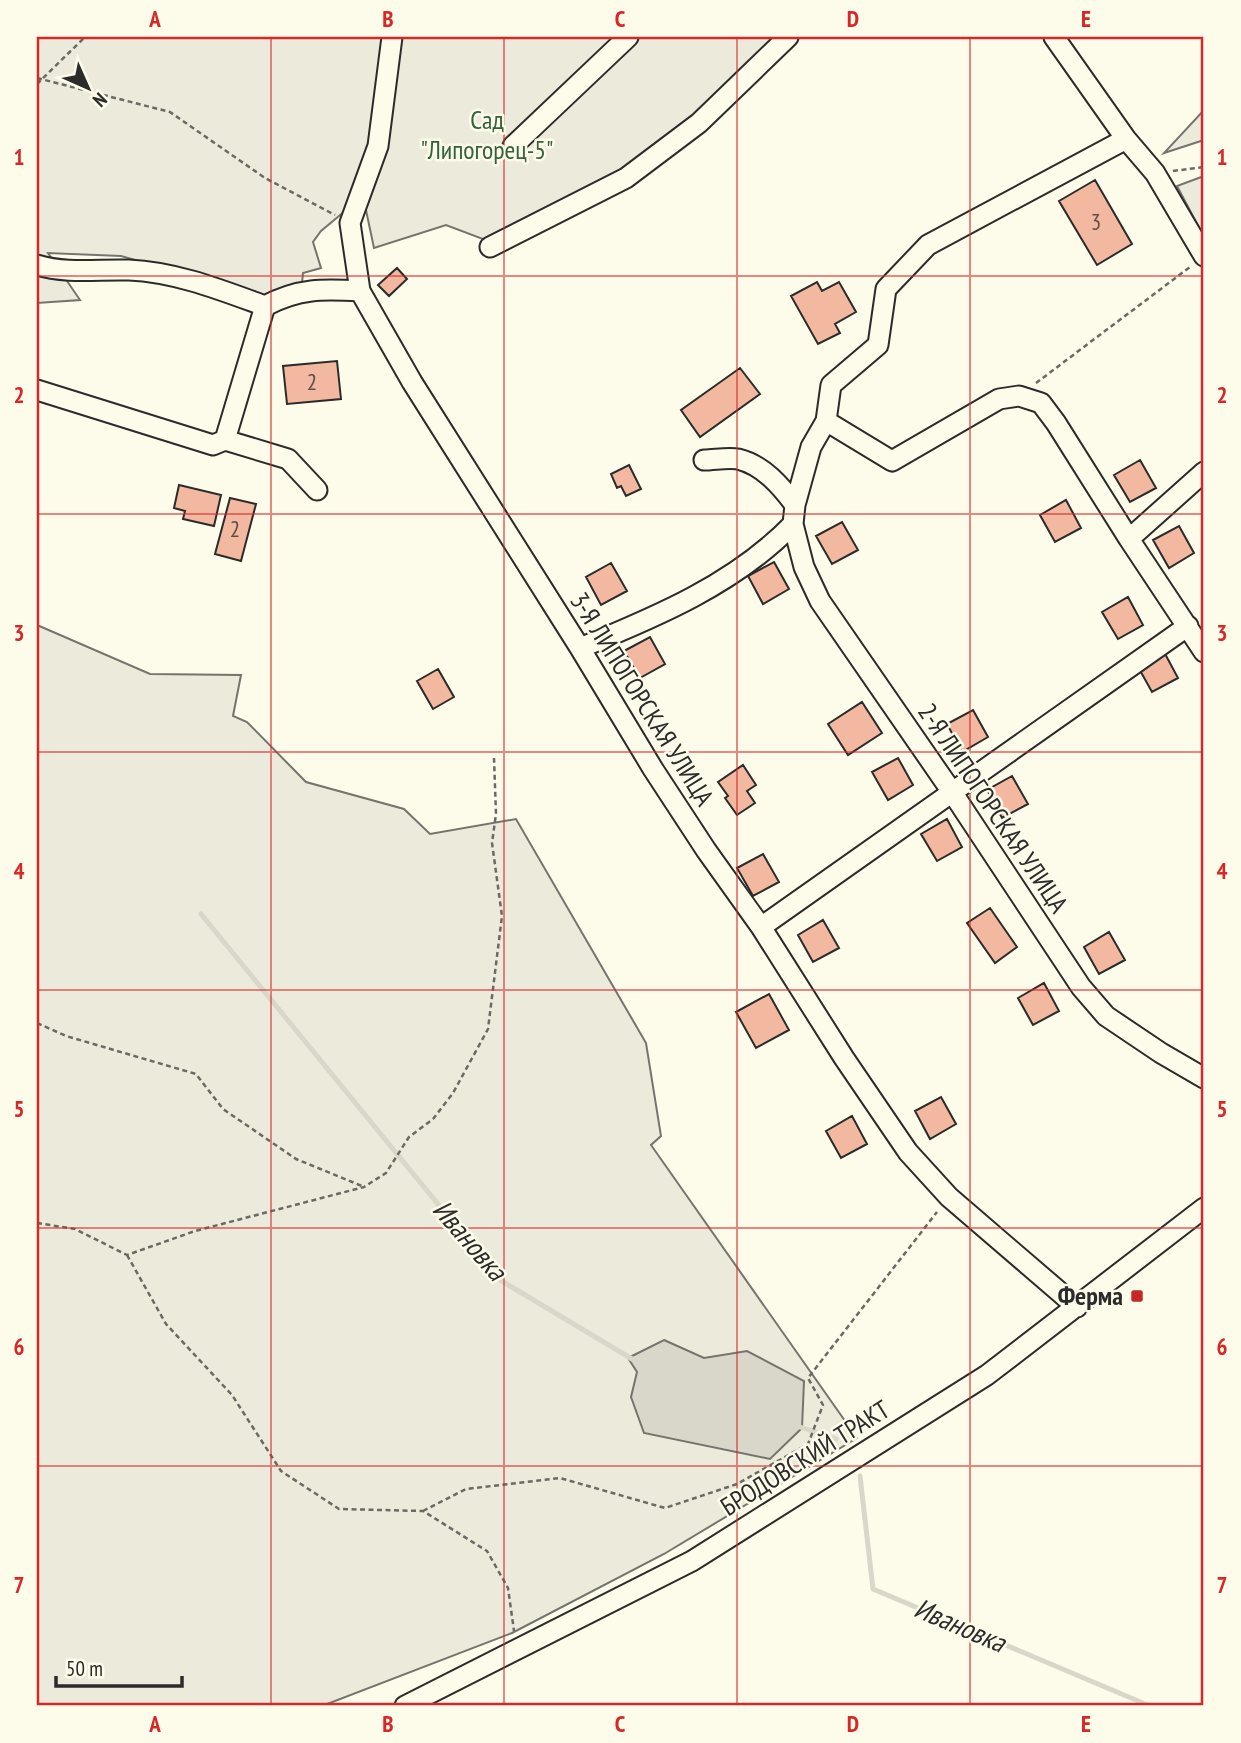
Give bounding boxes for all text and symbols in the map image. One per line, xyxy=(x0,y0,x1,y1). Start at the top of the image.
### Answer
text: A xyxy=(148,4,161,33)
text: B xyxy=(382,4,394,33)
text: C xyxy=(615,4,626,33)
text: D xyxy=(847,4,859,33)
text: E xyxy=(1081,4,1091,33)
north arrow xyxy=(52,52,122,122)
text: N xyxy=(88,88,112,112)
park label: Сад "Липогорец-5" xyxy=(421,103,553,166)
text: 1 xyxy=(14,142,25,171)
text: 1 xyxy=(1217,142,1228,171)
house number: 3 xyxy=(1091,207,1101,236)
house number: 2 xyxy=(307,367,317,396)
text: 2 xyxy=(14,380,25,409)
text: 2 xyxy=(1217,380,1228,409)
house number: 2 xyxy=(230,514,240,543)
street label: 3-Я ЛИПОГОРСКАЯ УЛИЦА xyxy=(563,586,722,812)
text: 3 xyxy=(14,618,25,647)
text: 3 xyxy=(1217,618,1228,647)
street label: 2-Я ЛИПОГОРСКАЯ УЛИЦА xyxy=(911,697,1076,919)
text: 4 xyxy=(14,856,25,885)
text: 4 xyxy=(1217,856,1228,885)
text: 5 xyxy=(14,1094,25,1123)
text: 5 xyxy=(1217,1094,1228,1123)
water label: Ивановка xyxy=(425,1192,517,1289)
place label: Ферма xyxy=(1058,1279,1123,1312)
marker: Ферма xyxy=(1129,1288,1145,1304)
text: 6 xyxy=(14,1332,25,1361)
text: 6 xyxy=(1217,1332,1228,1361)
street label: БРОДОВСКИЙ ТРАКТ xyxy=(714,1392,896,1523)
text: 7 xyxy=(14,1570,25,1599)
text: 7 xyxy=(1217,1570,1228,1599)
water label: Ивановка xyxy=(909,1589,1013,1661)
scale bar xyxy=(56,1645,182,1689)
text: 50 m xyxy=(66,1655,103,1682)
text: A xyxy=(148,1709,161,1738)
text: B xyxy=(382,1709,394,1738)
text: C xyxy=(615,1709,626,1738)
text: D xyxy=(847,1709,859,1738)
text: E xyxy=(1081,1709,1091,1738)

